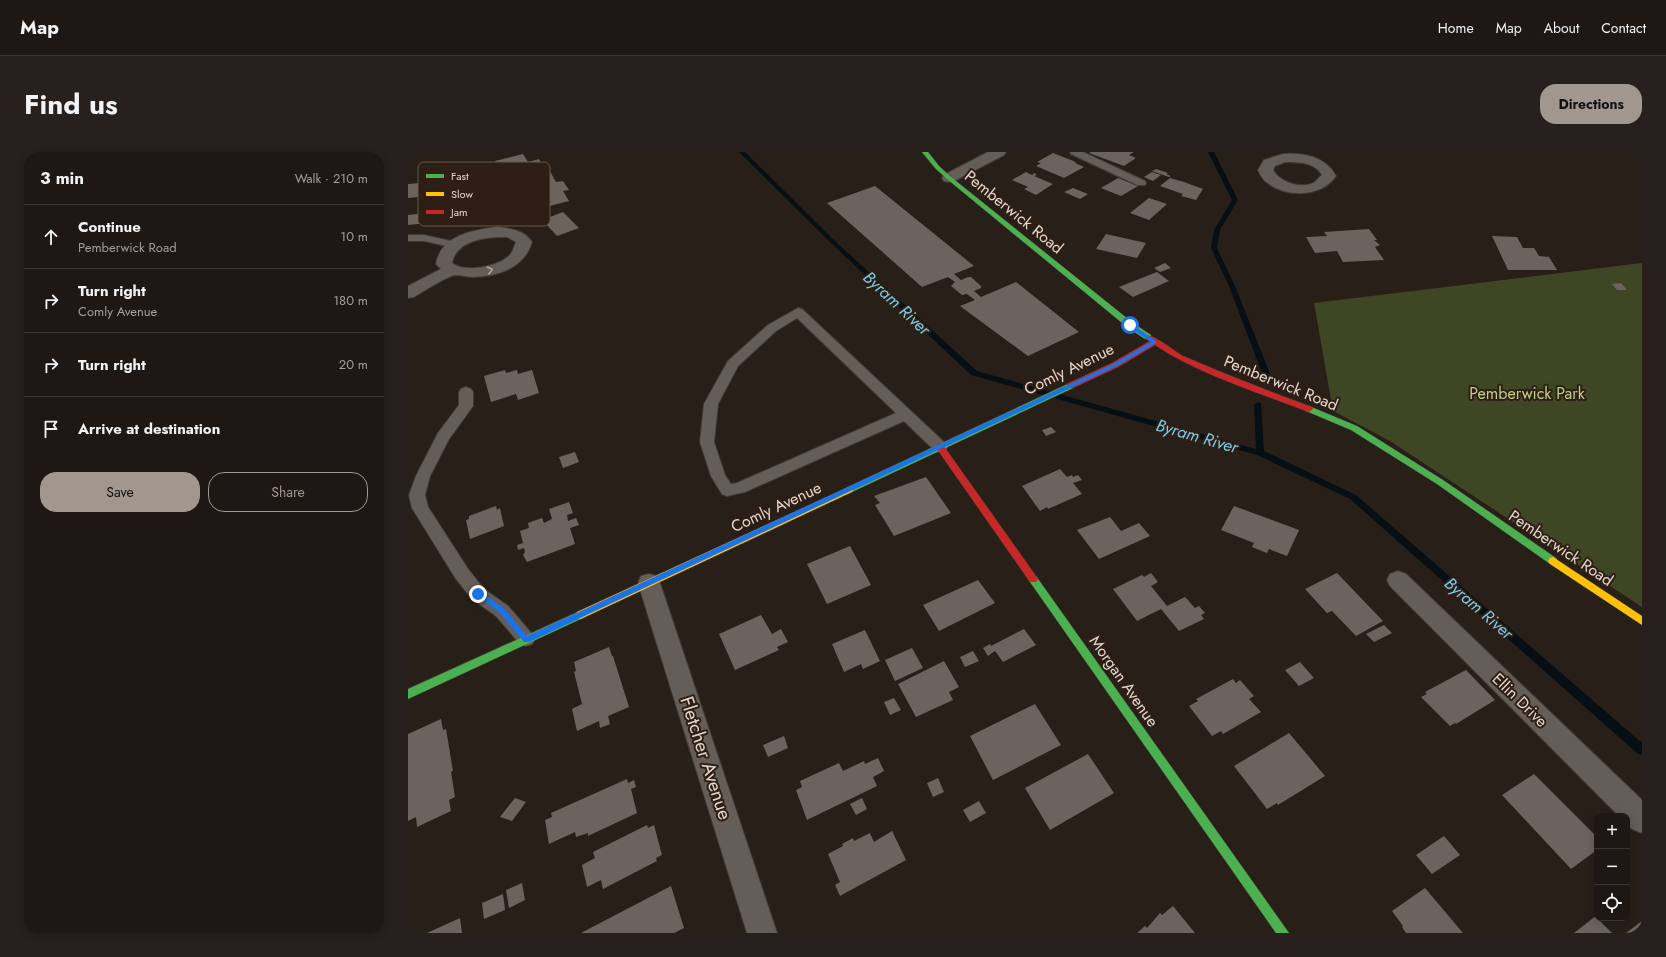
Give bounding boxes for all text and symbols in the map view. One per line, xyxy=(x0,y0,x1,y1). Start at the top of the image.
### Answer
text: Map xyxy=(20,14,59,41)
text: Home xyxy=(1438,18,1474,38)
text: Map xyxy=(1496,18,1522,38)
text: About xyxy=(1544,18,1579,38)
text: Contact xyxy=(1601,18,1646,38)
text: Find us xyxy=(24,84,118,125)
button: Directions xyxy=(1540,84,1642,124)
legend xyxy=(418,162,550,226)
street label: Pemberwick Road xyxy=(960,165,1068,259)
text: 3 min xyxy=(40,166,84,190)
text: Fast xyxy=(451,168,469,184)
text: Walk · 210 m xyxy=(295,169,368,188)
text: Slow xyxy=(451,186,473,202)
text: Jam xyxy=(449,204,468,220)
text: Continue xyxy=(78,216,141,238)
icon: ahead xyxy=(40,226,62,248)
text: 10 m xyxy=(340,227,368,246)
text: Pemberwick Road xyxy=(78,238,177,257)
one-way arrow xyxy=(486,266,493,275)
water label: Byram River xyxy=(858,266,937,341)
text: Turn right xyxy=(78,280,146,302)
icon: right xyxy=(40,290,62,312)
text: 180 m xyxy=(333,291,368,310)
text: Comly Avenue xyxy=(78,302,157,321)
route start xyxy=(1121,316,1139,334)
street label: Comly Avenue xyxy=(1020,337,1118,401)
street label: Pemberwick Road xyxy=(1220,350,1342,416)
icon: right xyxy=(40,354,62,376)
text: Turn right xyxy=(78,354,146,376)
text: 20 m xyxy=(339,355,368,374)
park label: Pemberwick Park xyxy=(1469,382,1586,405)
water label: Byram River xyxy=(1153,413,1242,460)
icon: arrive xyxy=(40,418,62,440)
text: Arrive at destination xyxy=(78,418,220,440)
button: Save xyxy=(40,472,200,512)
button: Share xyxy=(208,472,368,512)
street label: Comly Avenue xyxy=(727,476,825,538)
street label: Pemberwick Road xyxy=(1504,505,1618,591)
water label: Byram River xyxy=(1439,571,1520,646)
route end xyxy=(469,585,487,603)
street label: Morgan Avenue xyxy=(1084,631,1164,731)
street label: Ellin Drive xyxy=(1487,668,1553,732)
street label: Fletcher Avenue xyxy=(673,693,739,823)
map controls xyxy=(1594,813,1630,921)
button: + xyxy=(1594,813,1630,849)
button: − xyxy=(1594,849,1630,885)
button: locate xyxy=(1594,885,1630,921)

